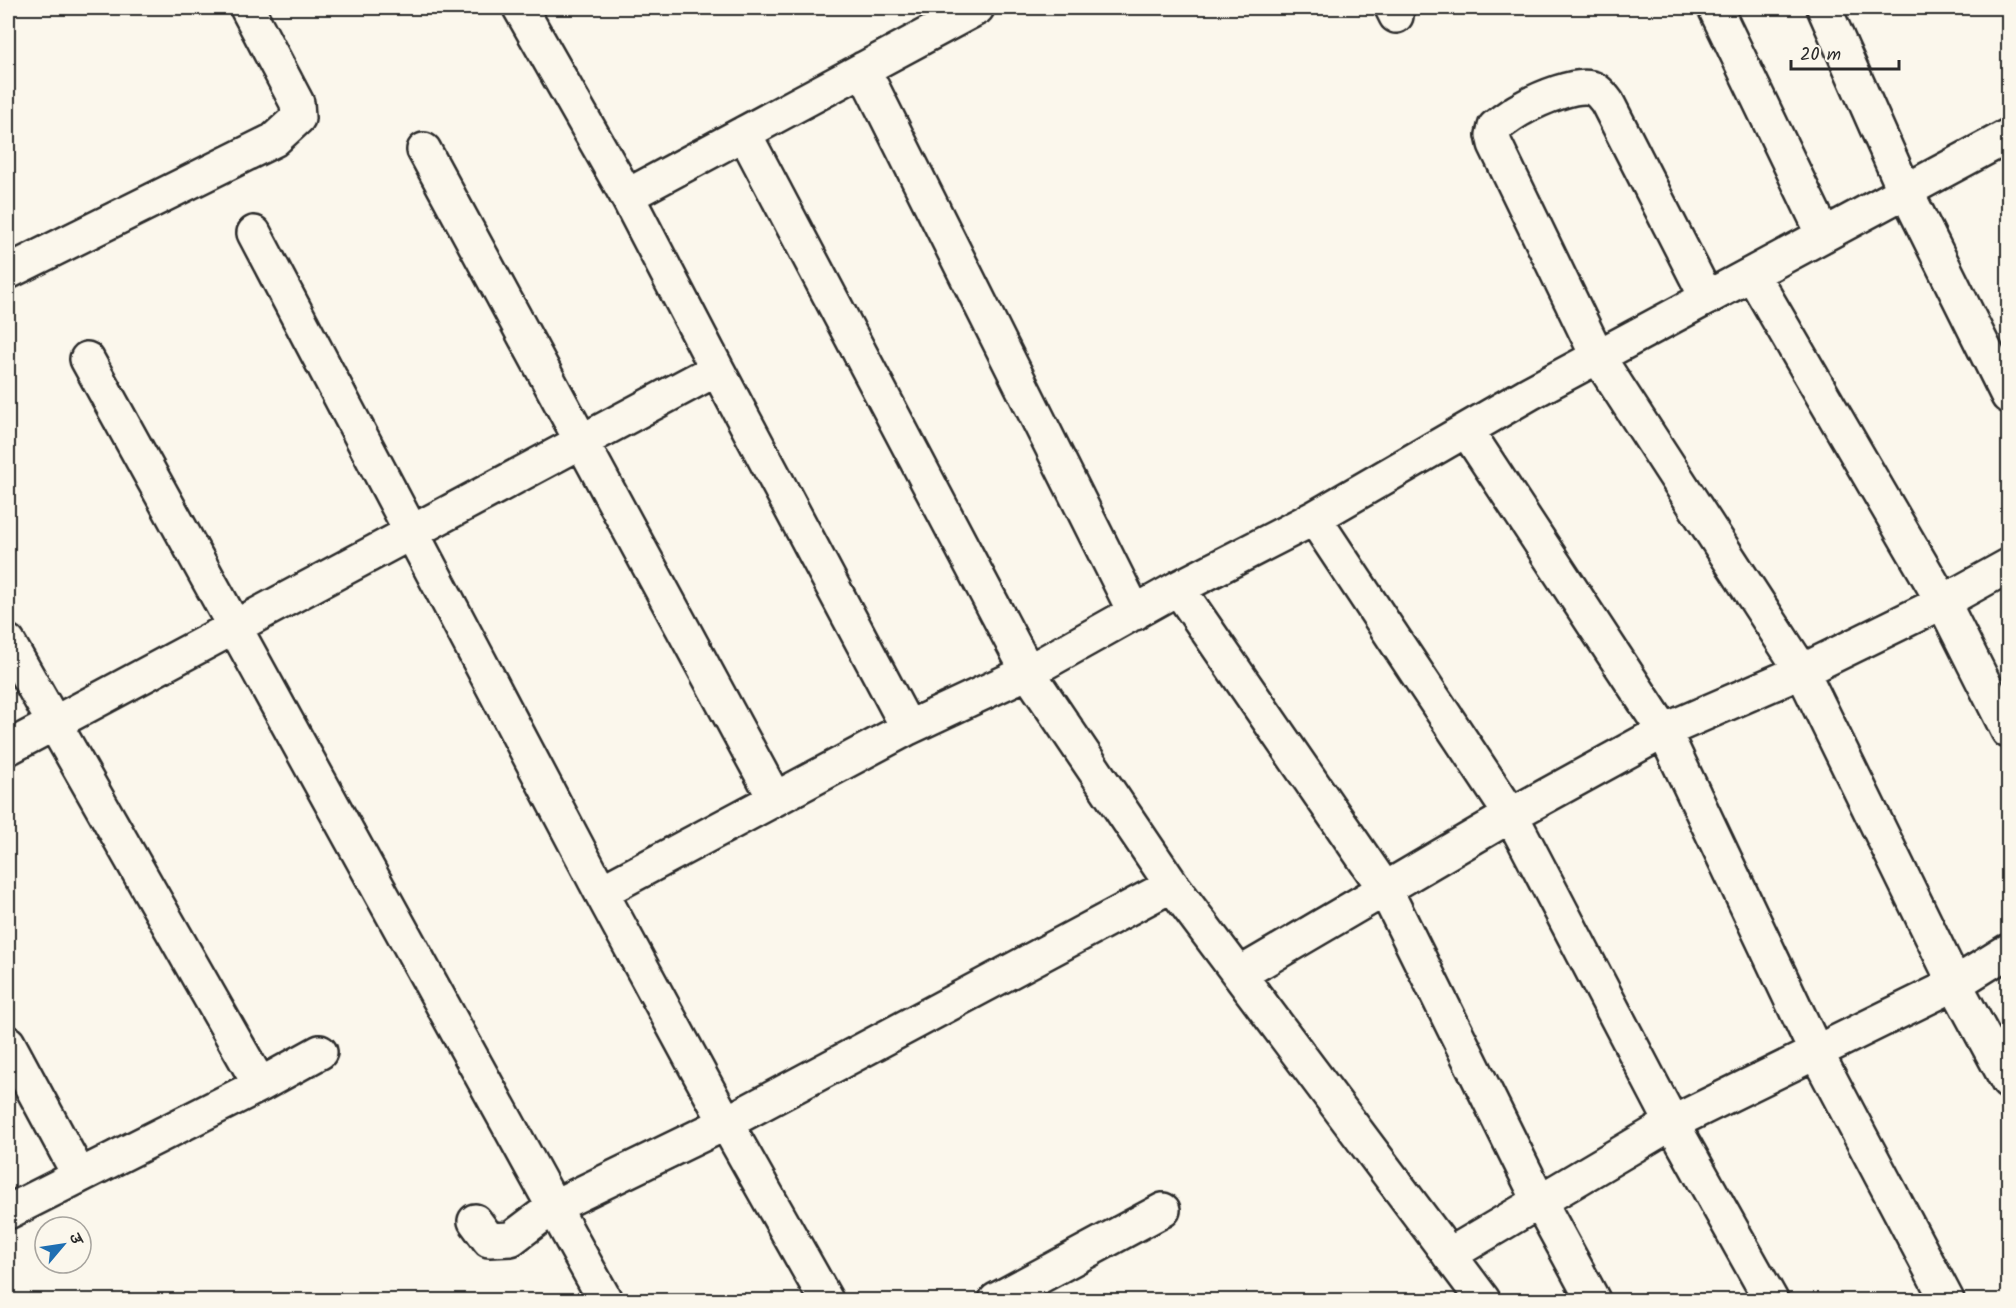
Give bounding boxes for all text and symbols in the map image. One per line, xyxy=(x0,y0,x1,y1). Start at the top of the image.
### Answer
scale bar xyxy=(1791,33,1899,71)
text: 20 m xyxy=(1800,41,1841,70)
north arrow xyxy=(33,1215,93,1275)
text: उ xyxy=(61,1228,90,1251)

